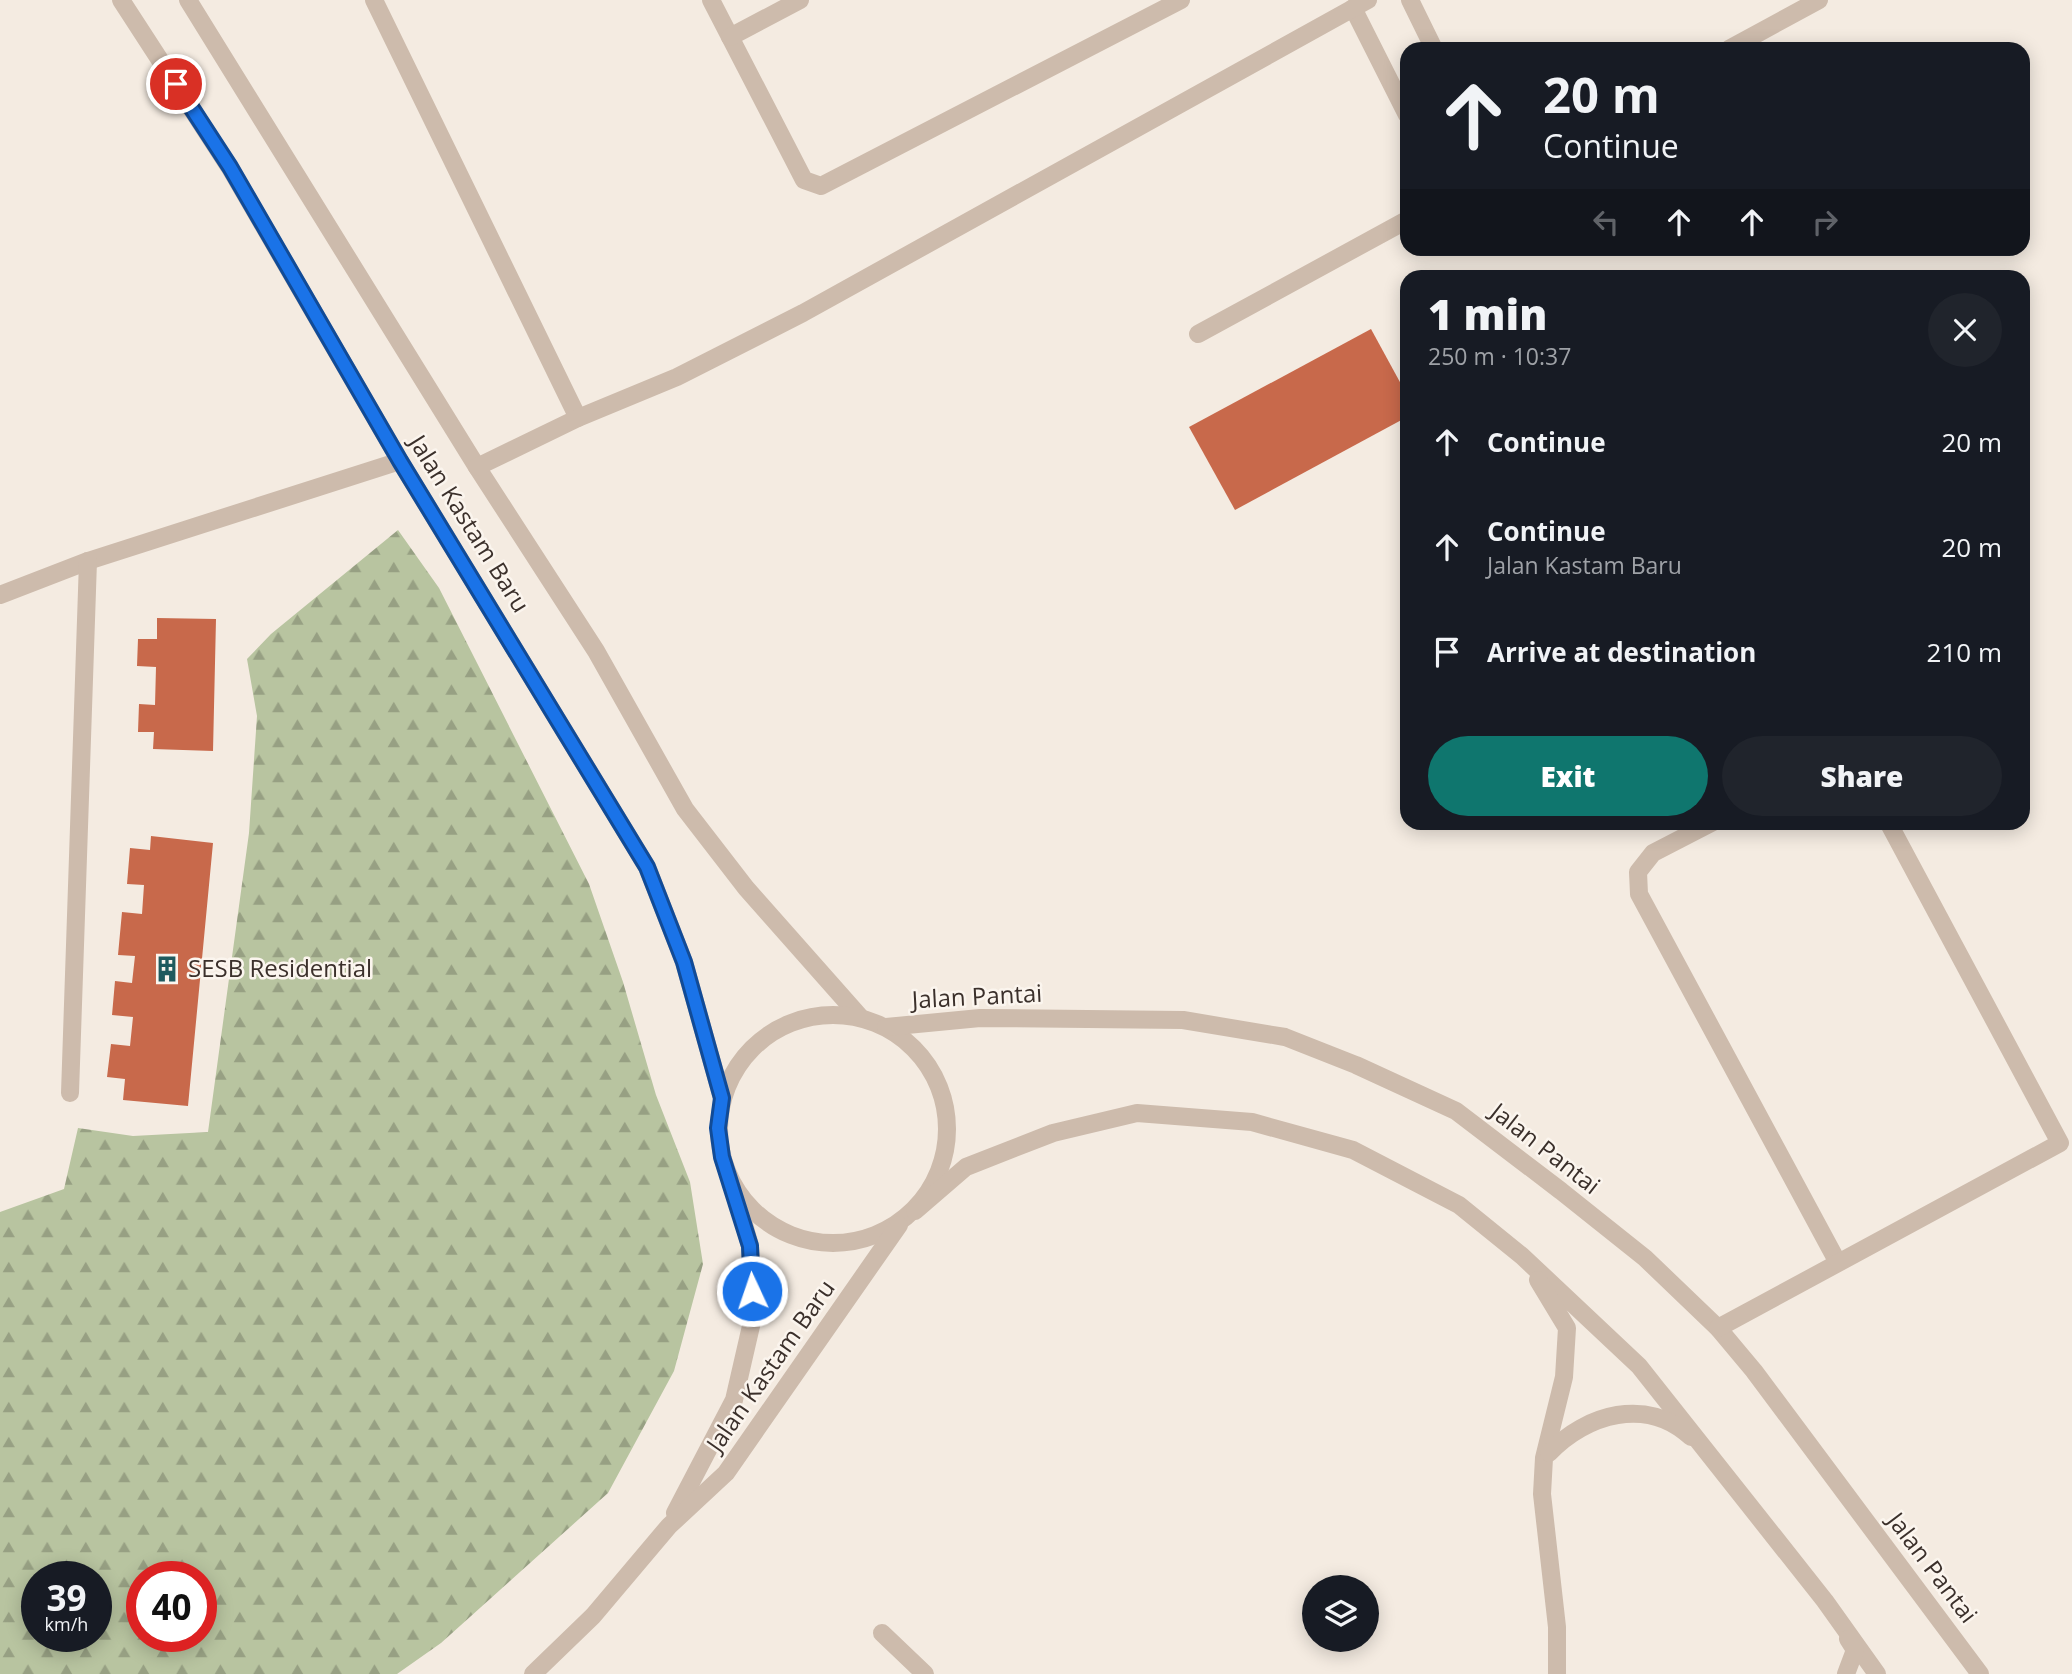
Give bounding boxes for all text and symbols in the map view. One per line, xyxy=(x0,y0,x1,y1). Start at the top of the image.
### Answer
pin xyxy=(146,54,206,114)
text: 20 m xyxy=(1543,61,1660,127)
icon: arrive xyxy=(157,65,195,103)
icon: ahead xyxy=(1428,70,1519,161)
text: Continue xyxy=(1543,124,1679,167)
icon: left xyxy=(1587,203,1625,241)
icon: ahead xyxy=(1660,203,1698,241)
icon: ahead xyxy=(1733,203,1771,241)
icon: right xyxy=(1806,203,1844,241)
text: 1 min xyxy=(1428,285,1547,342)
button: close xyxy=(1928,293,2002,367)
text: 250 m · 10:37 xyxy=(1428,340,1571,372)
icon: ahead xyxy=(1428,423,1466,461)
text: Continue xyxy=(1487,424,1606,460)
text: 20 m xyxy=(1941,424,2002,460)
street label: Jalan Kastam Baru xyxy=(401,427,538,618)
text: Continue xyxy=(1487,513,1606,549)
icon: ahead xyxy=(1428,528,1466,566)
text: 20 m xyxy=(1941,529,2002,565)
text: Jalan Kastam Baru xyxy=(1487,549,1682,581)
icon: arrive xyxy=(1428,633,1466,671)
text: Arrive at destination xyxy=(1487,634,1756,670)
text: 210 m xyxy=(1927,634,2002,670)
button: Exit xyxy=(1428,736,1708,816)
button: Share xyxy=(1722,736,2002,816)
place label: SESB Residential xyxy=(188,951,372,984)
building icon: SESB Residential xyxy=(152,954,182,984)
street label: Jalan Pantai xyxy=(909,976,1043,1016)
street label: Jalan Pantai xyxy=(1483,1093,1608,1201)
position arrow xyxy=(715,1254,789,1328)
street label: Jalan Kastam Baru xyxy=(697,1272,842,1460)
street label: Jalan Pantai xyxy=(1880,1503,1986,1629)
speed limit sign: 40 xyxy=(126,1561,217,1652)
text: 39 xyxy=(46,1574,87,1621)
map controls xyxy=(1302,1575,1379,1652)
button: layers xyxy=(1302,1575,1379,1652)
text: km/h xyxy=(45,1612,88,1636)

